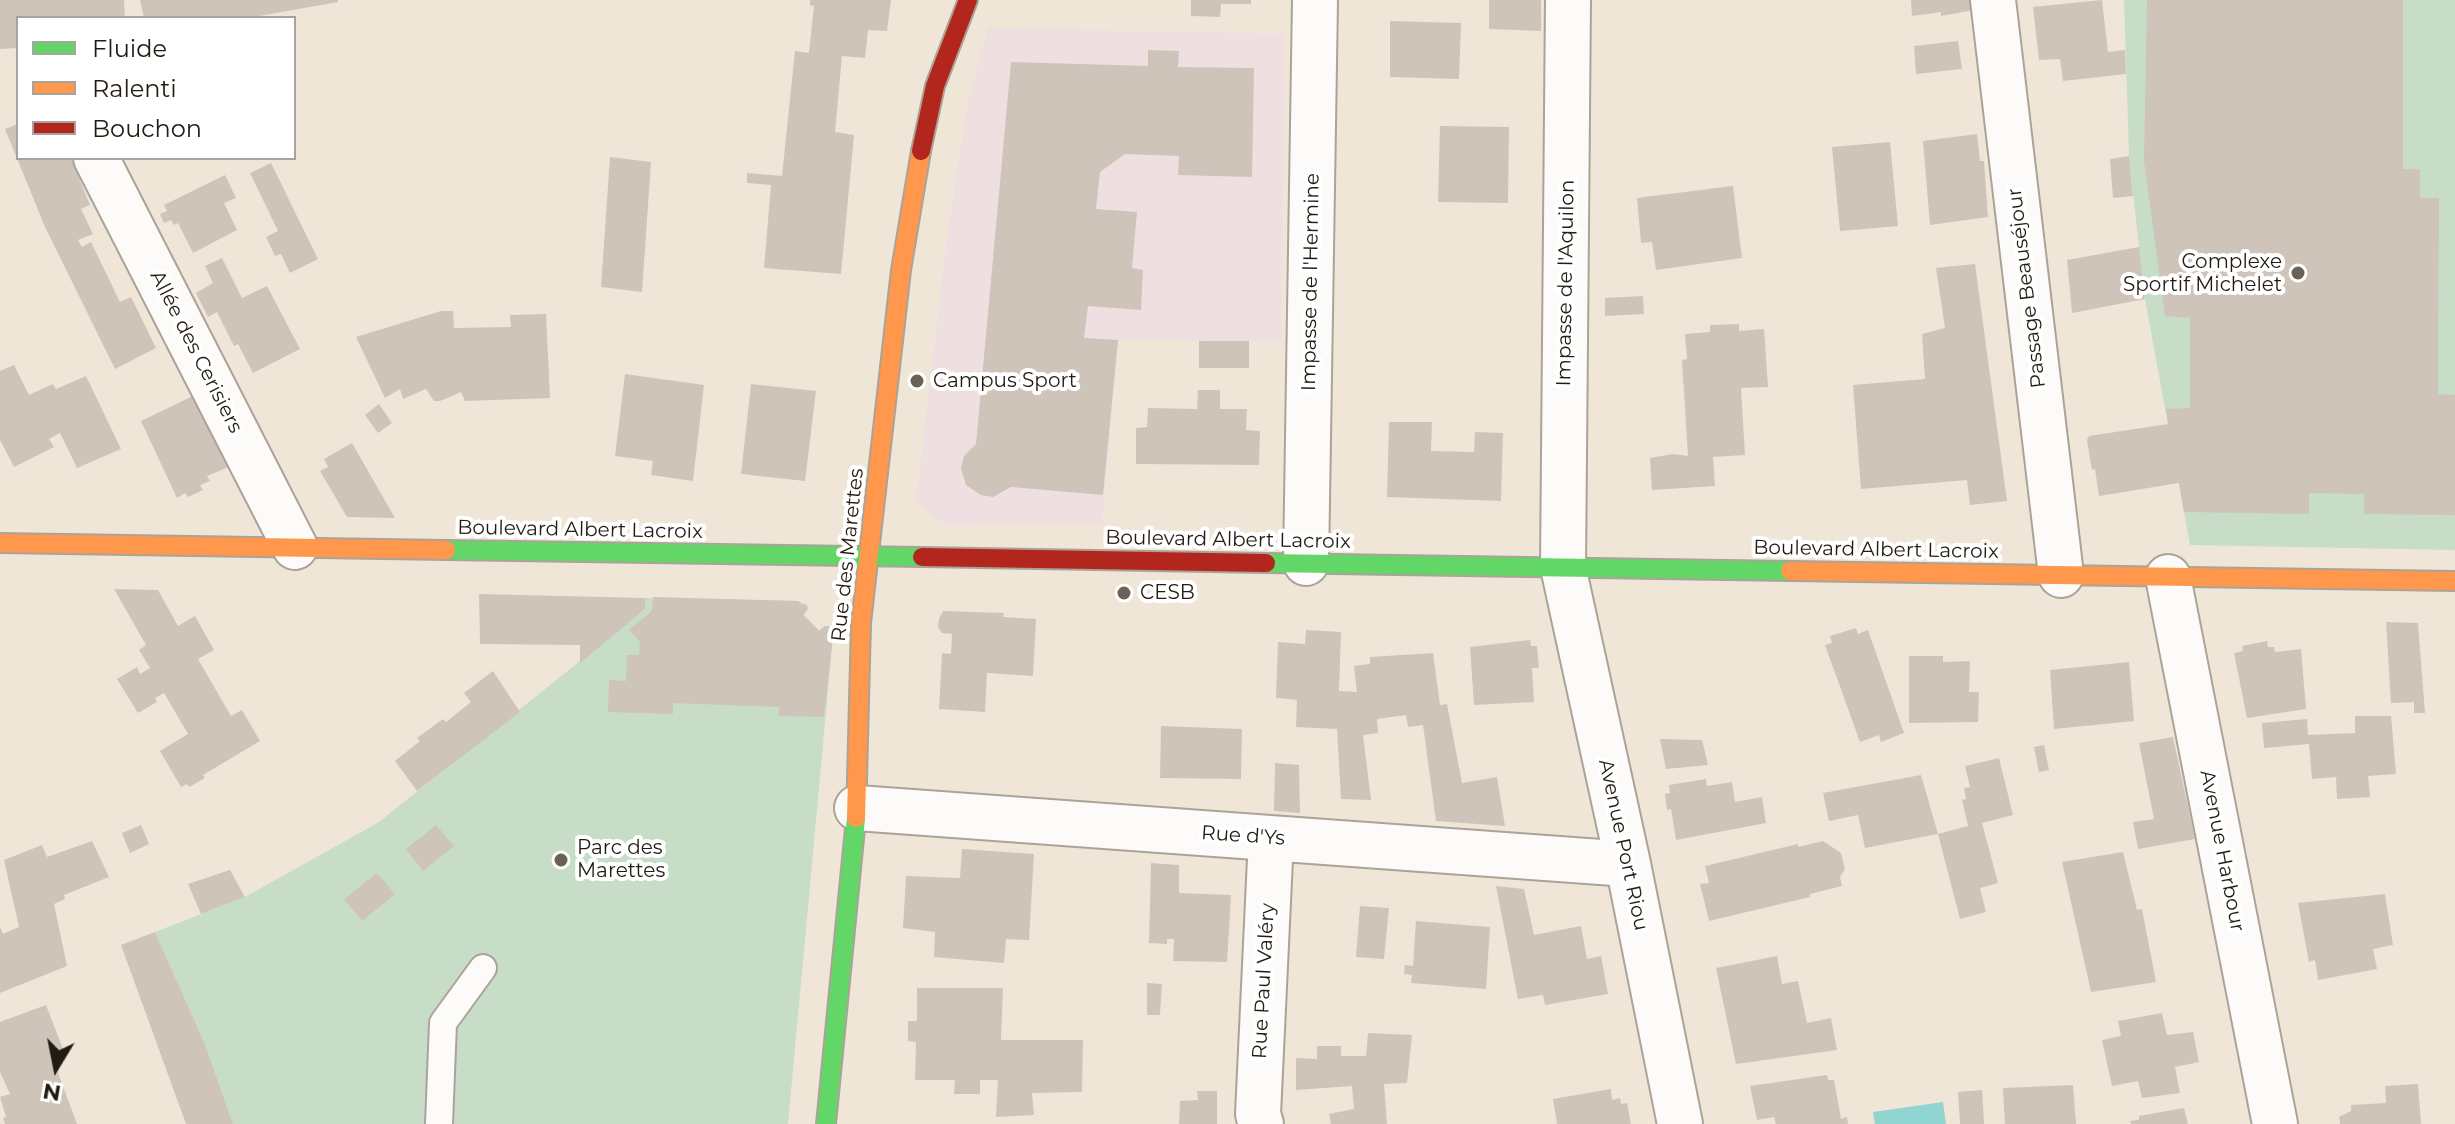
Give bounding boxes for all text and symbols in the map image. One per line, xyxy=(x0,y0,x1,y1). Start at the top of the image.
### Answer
legend xyxy=(16,16,296,160)
text: Fluide xyxy=(92,34,167,63)
text: Ralenti xyxy=(92,74,177,103)
text: Bouchon xyxy=(92,114,202,143)
street label: Impasse de l'Hermine xyxy=(1297,173,1325,391)
street label: Impasse de l'Aquilon xyxy=(1552,179,1580,387)
street label: Passage Beauséjour xyxy=(2003,187,2051,389)
place label: Complexe Sportif Michelet xyxy=(2123,250,2282,297)
marker: Complexe Sportif Michelet xyxy=(2289,264,2307,282)
street label: Allée des Cerisiers xyxy=(145,267,247,437)
place label: Campus Sport xyxy=(933,369,1077,393)
marker: Campus Sport xyxy=(908,372,926,390)
street label: Rue des Marettes xyxy=(827,467,869,643)
street label: Boulevard Albert Lacroix xyxy=(457,516,703,544)
street label: Boulevard Albert Lacroix xyxy=(1105,526,1351,554)
street label: Boulevard Albert Lacroix xyxy=(1753,536,1999,564)
place label: CESB xyxy=(1140,581,1195,605)
marker: CESB xyxy=(1115,584,1133,602)
street label: Avenue Port Riou xyxy=(1593,757,1653,933)
street label: Avenue Harbour xyxy=(2195,768,2249,934)
street label: Rue d'Ys xyxy=(1200,821,1286,851)
place label: Parc des Marettes xyxy=(577,836,665,883)
marker: Parc des Marettes xyxy=(552,851,570,869)
street label: Rue Paul Valéry xyxy=(1248,902,1280,1060)
north arrow xyxy=(16,1028,96,1108)
text: N xyxy=(41,1077,63,1107)

